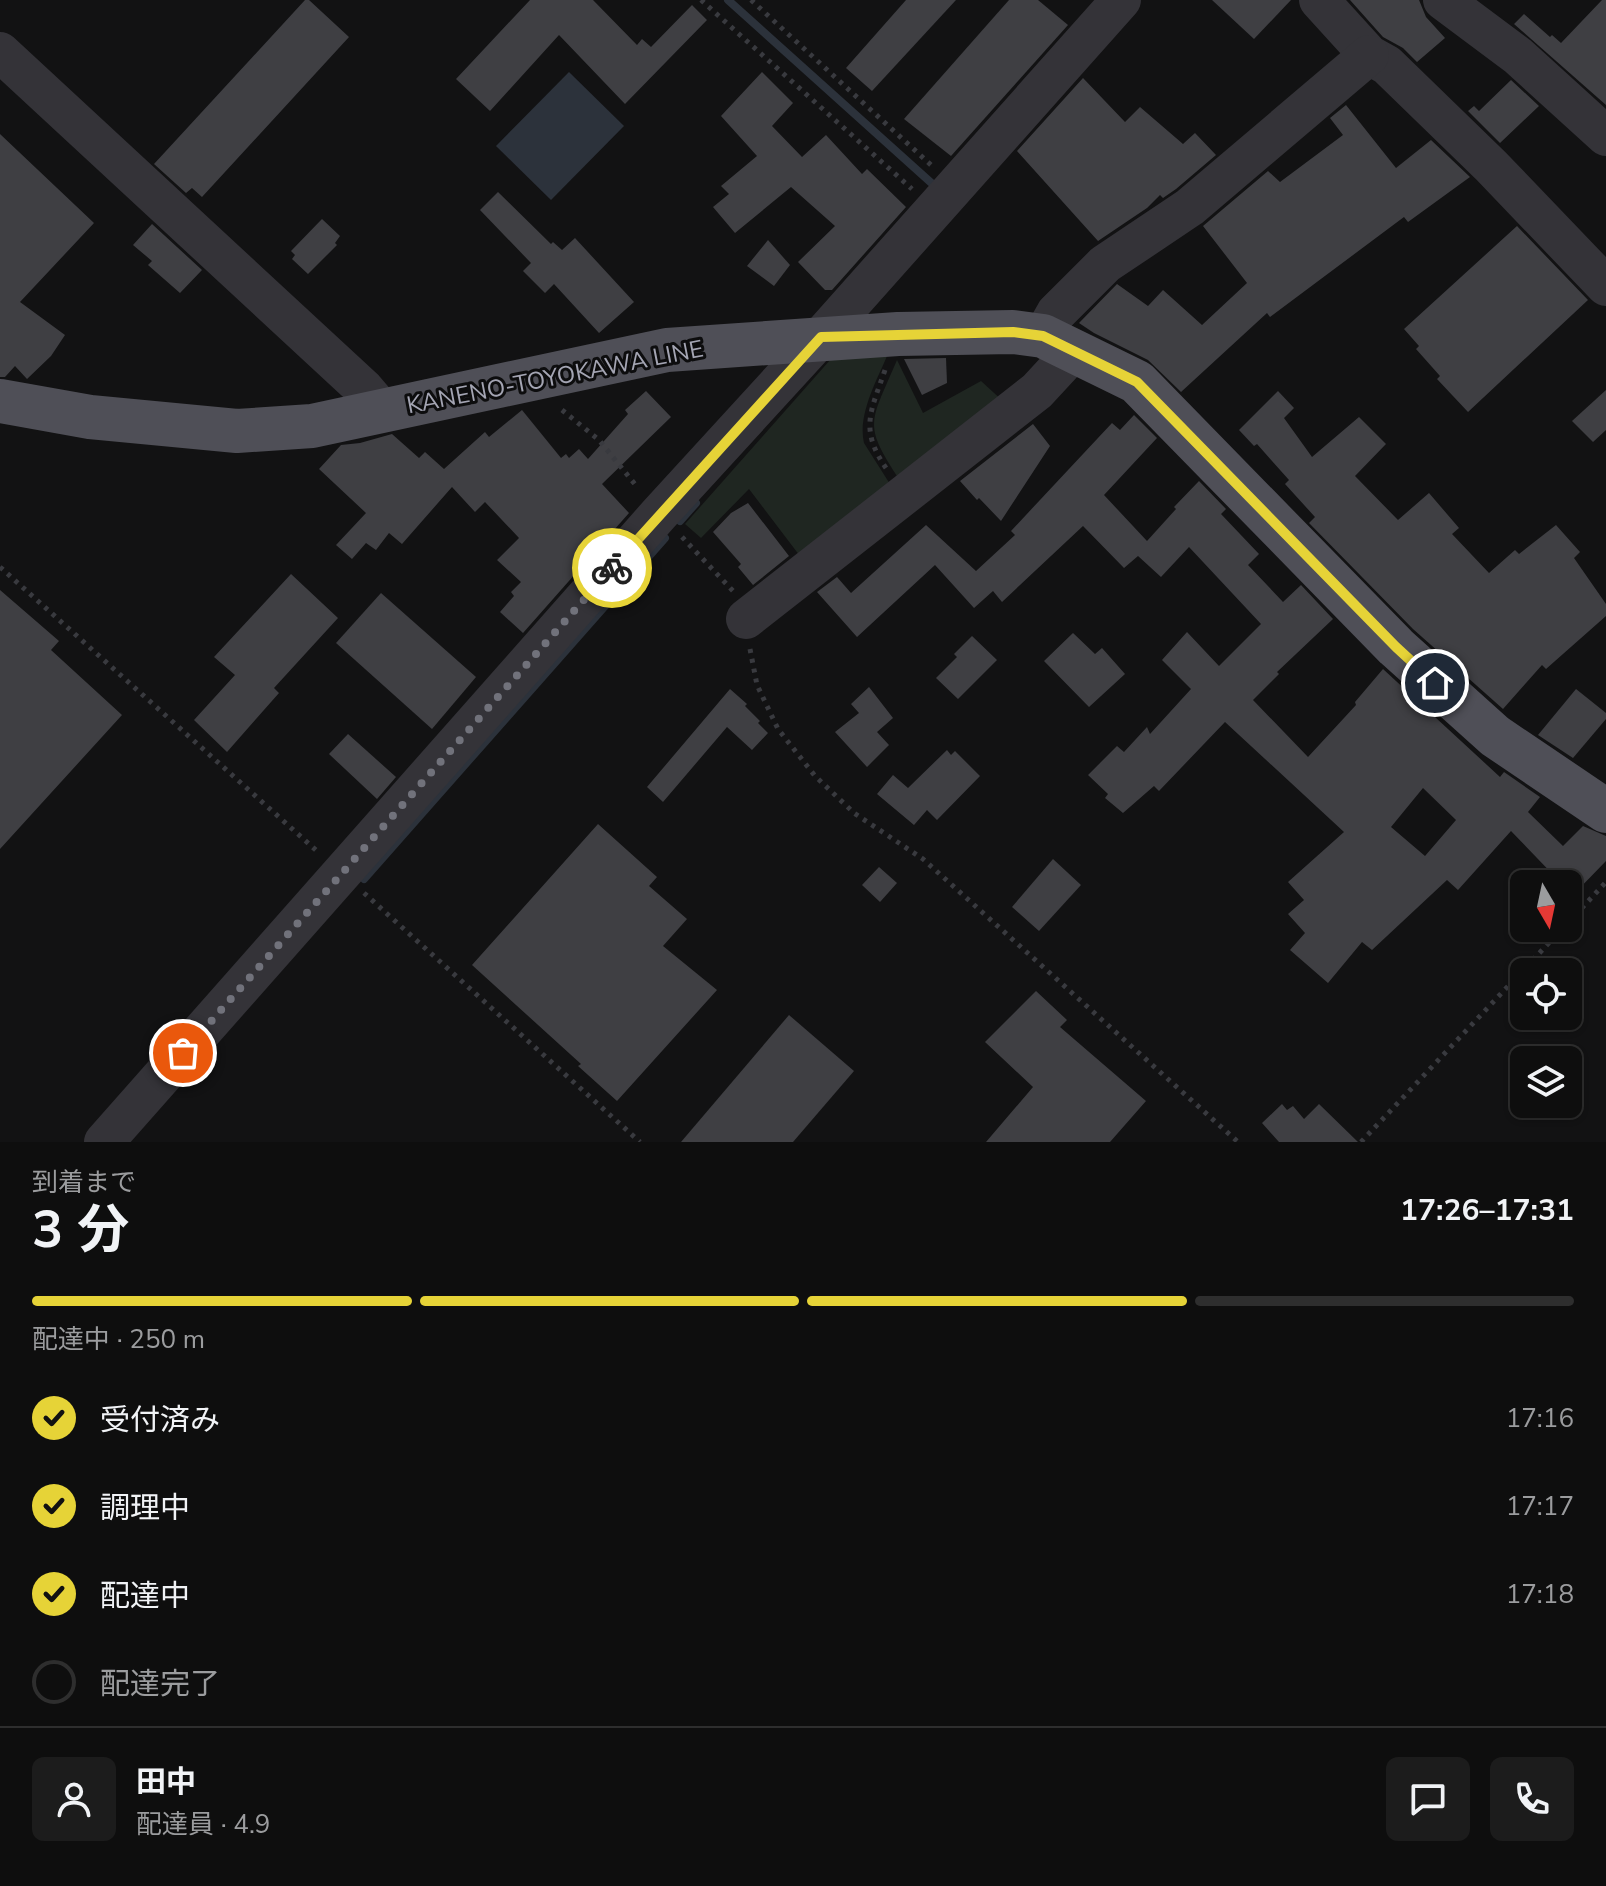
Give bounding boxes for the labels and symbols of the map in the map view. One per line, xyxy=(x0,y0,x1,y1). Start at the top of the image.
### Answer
street label: KANENO-TOYOKAWA LINE xyxy=(404,333,706,421)
courier xyxy=(572,528,652,608)
pin xyxy=(1401,649,1469,717)
north arrow xyxy=(1510,870,1582,942)
pin xyxy=(149,1019,217,1087)

